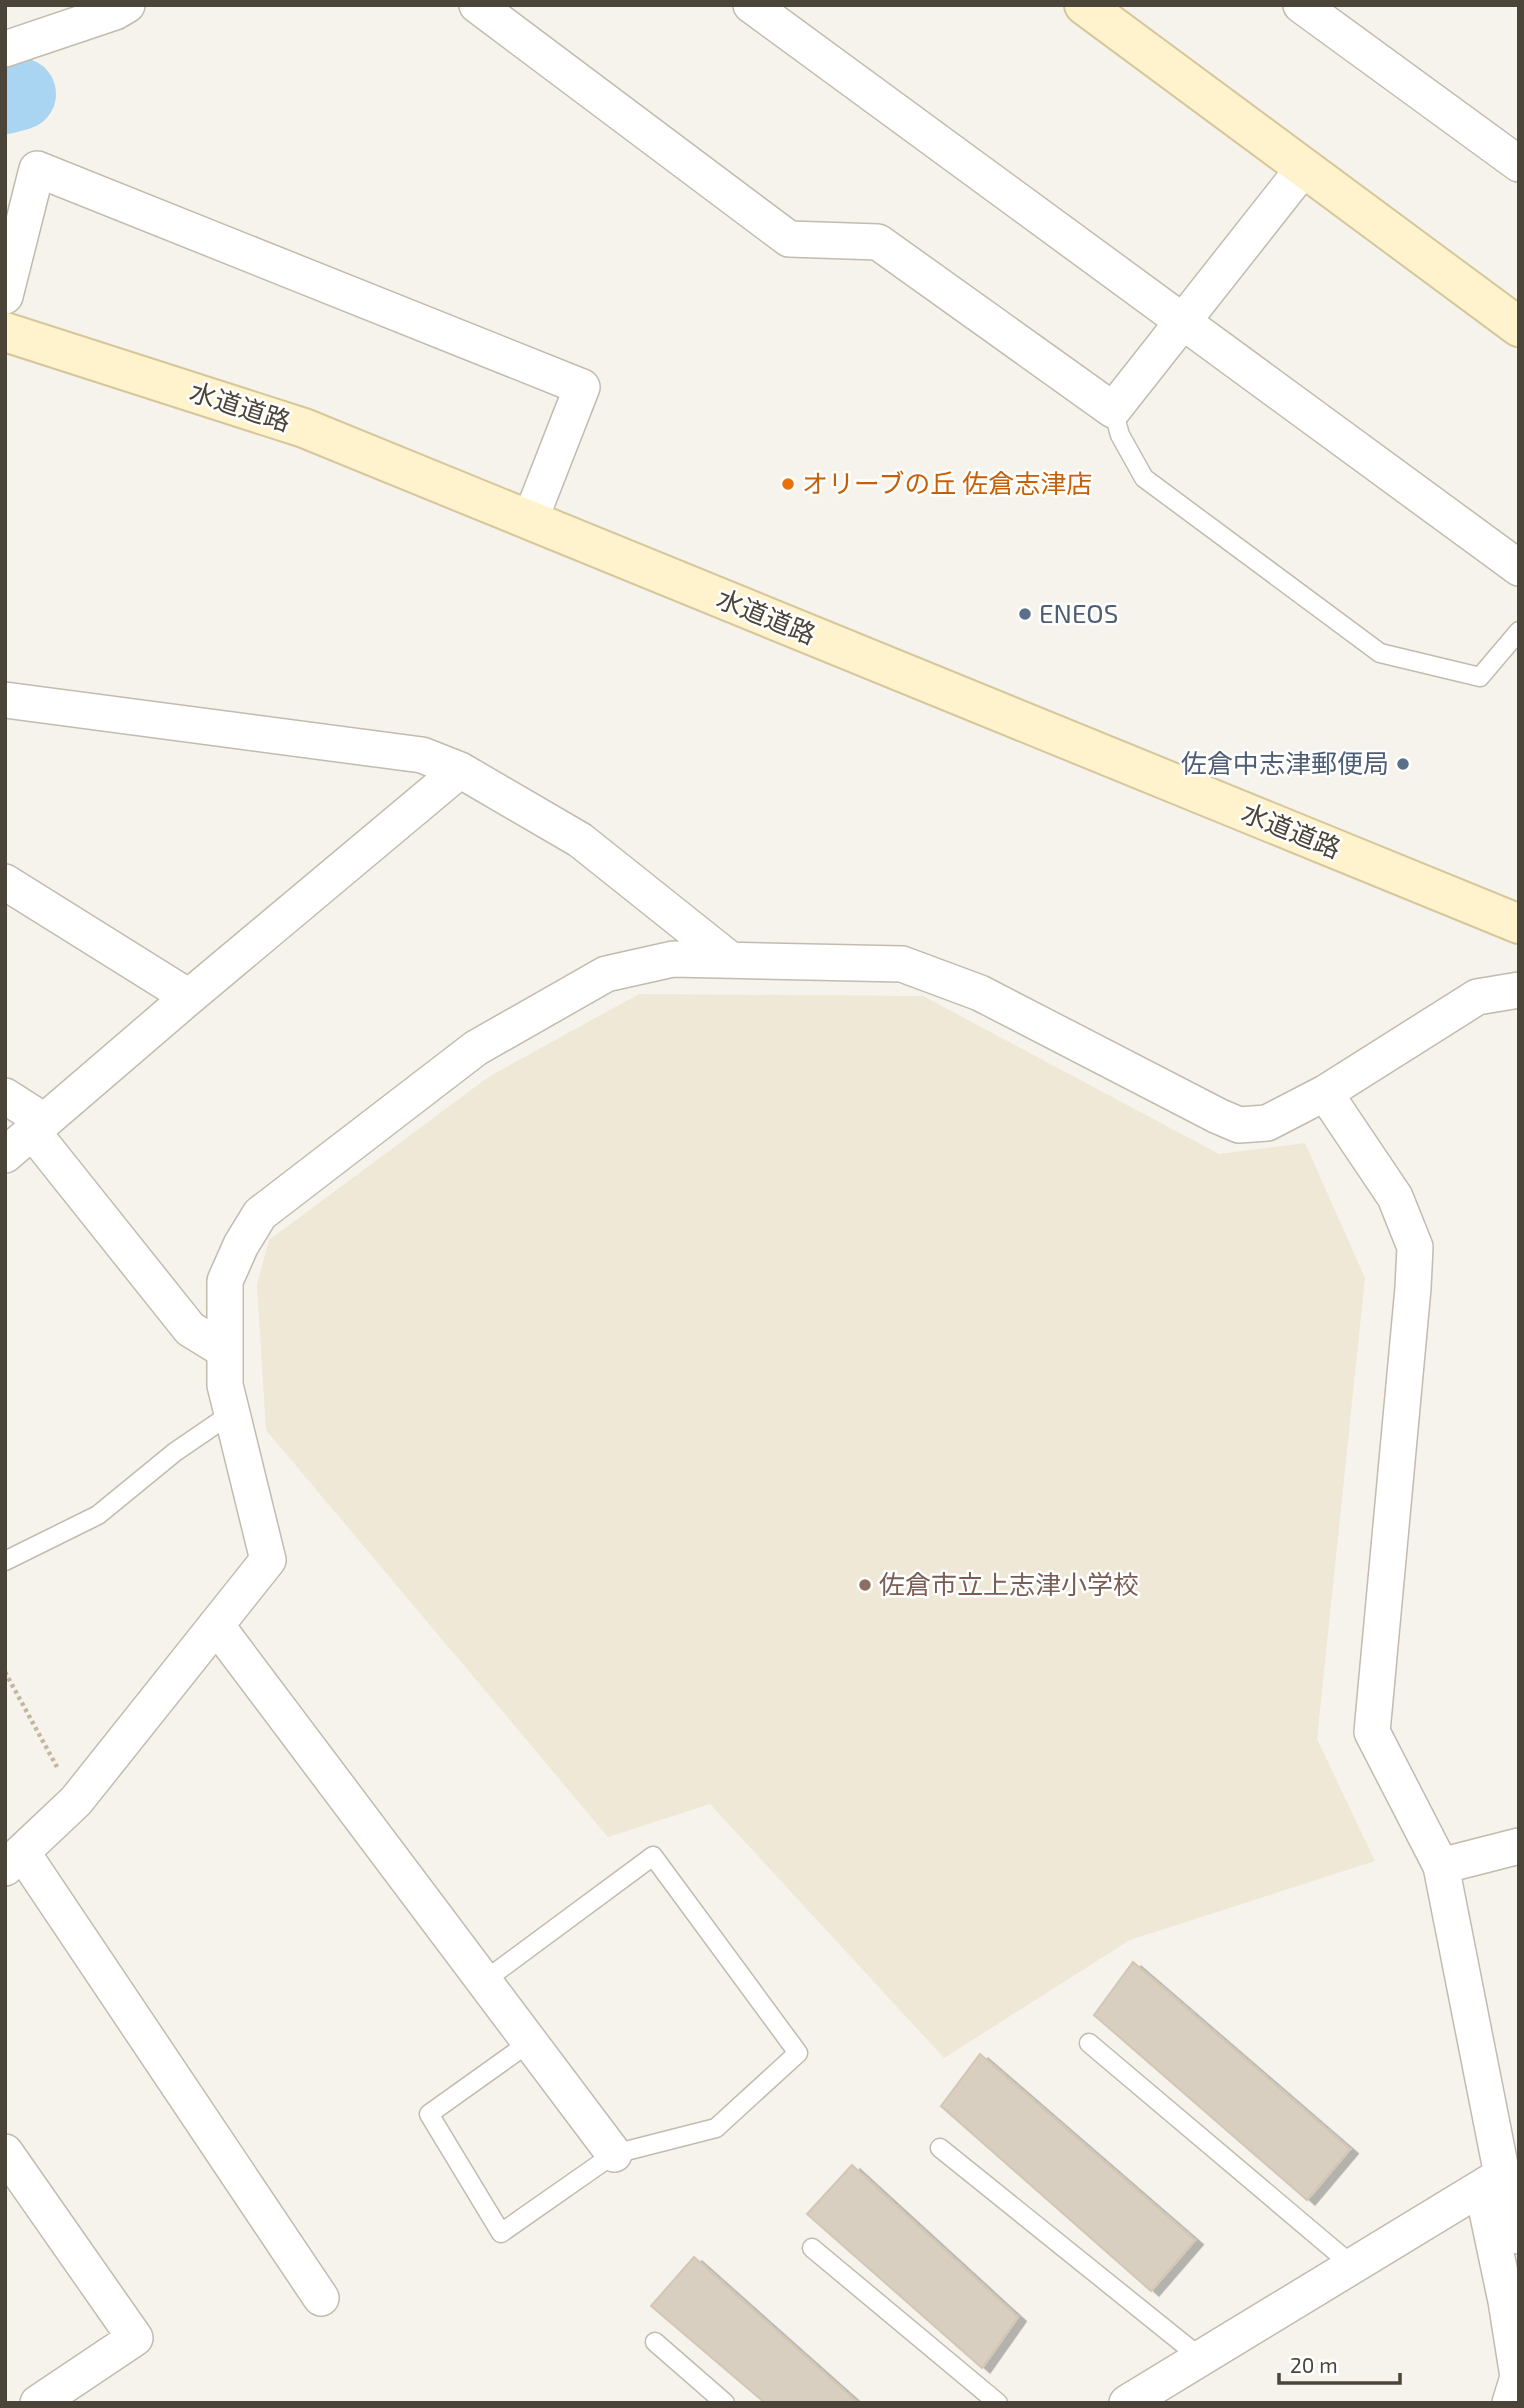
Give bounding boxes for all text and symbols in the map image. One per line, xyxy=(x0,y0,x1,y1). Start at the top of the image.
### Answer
street label: 水道道路 xyxy=(186,375,295,436)
place label: オリーブの丘 佐倉志津店 xyxy=(802,467,1092,498)
marker: オリーブの丘 佐倉志津店 xyxy=(780,476,796,492)
street label: 水道道路 xyxy=(713,582,821,649)
place label: ENEOS xyxy=(1039,597,1118,628)
marker: ENEOS xyxy=(1017,606,1033,622)
place label: 佐倉中志津郵便局 xyxy=(1181,747,1389,778)
marker: 佐倉中志津郵便局 xyxy=(1395,756,1411,772)
street label: 水道道路 xyxy=(1238,796,1346,863)
place label: 佐倉市立上志津小学校 xyxy=(879,1568,1139,1599)
marker: 佐倉市立上志津小学校 xyxy=(857,1577,873,1593)
scale bar xyxy=(1279,2342,1400,2386)
text: 20 m xyxy=(1290,2352,1338,2377)

